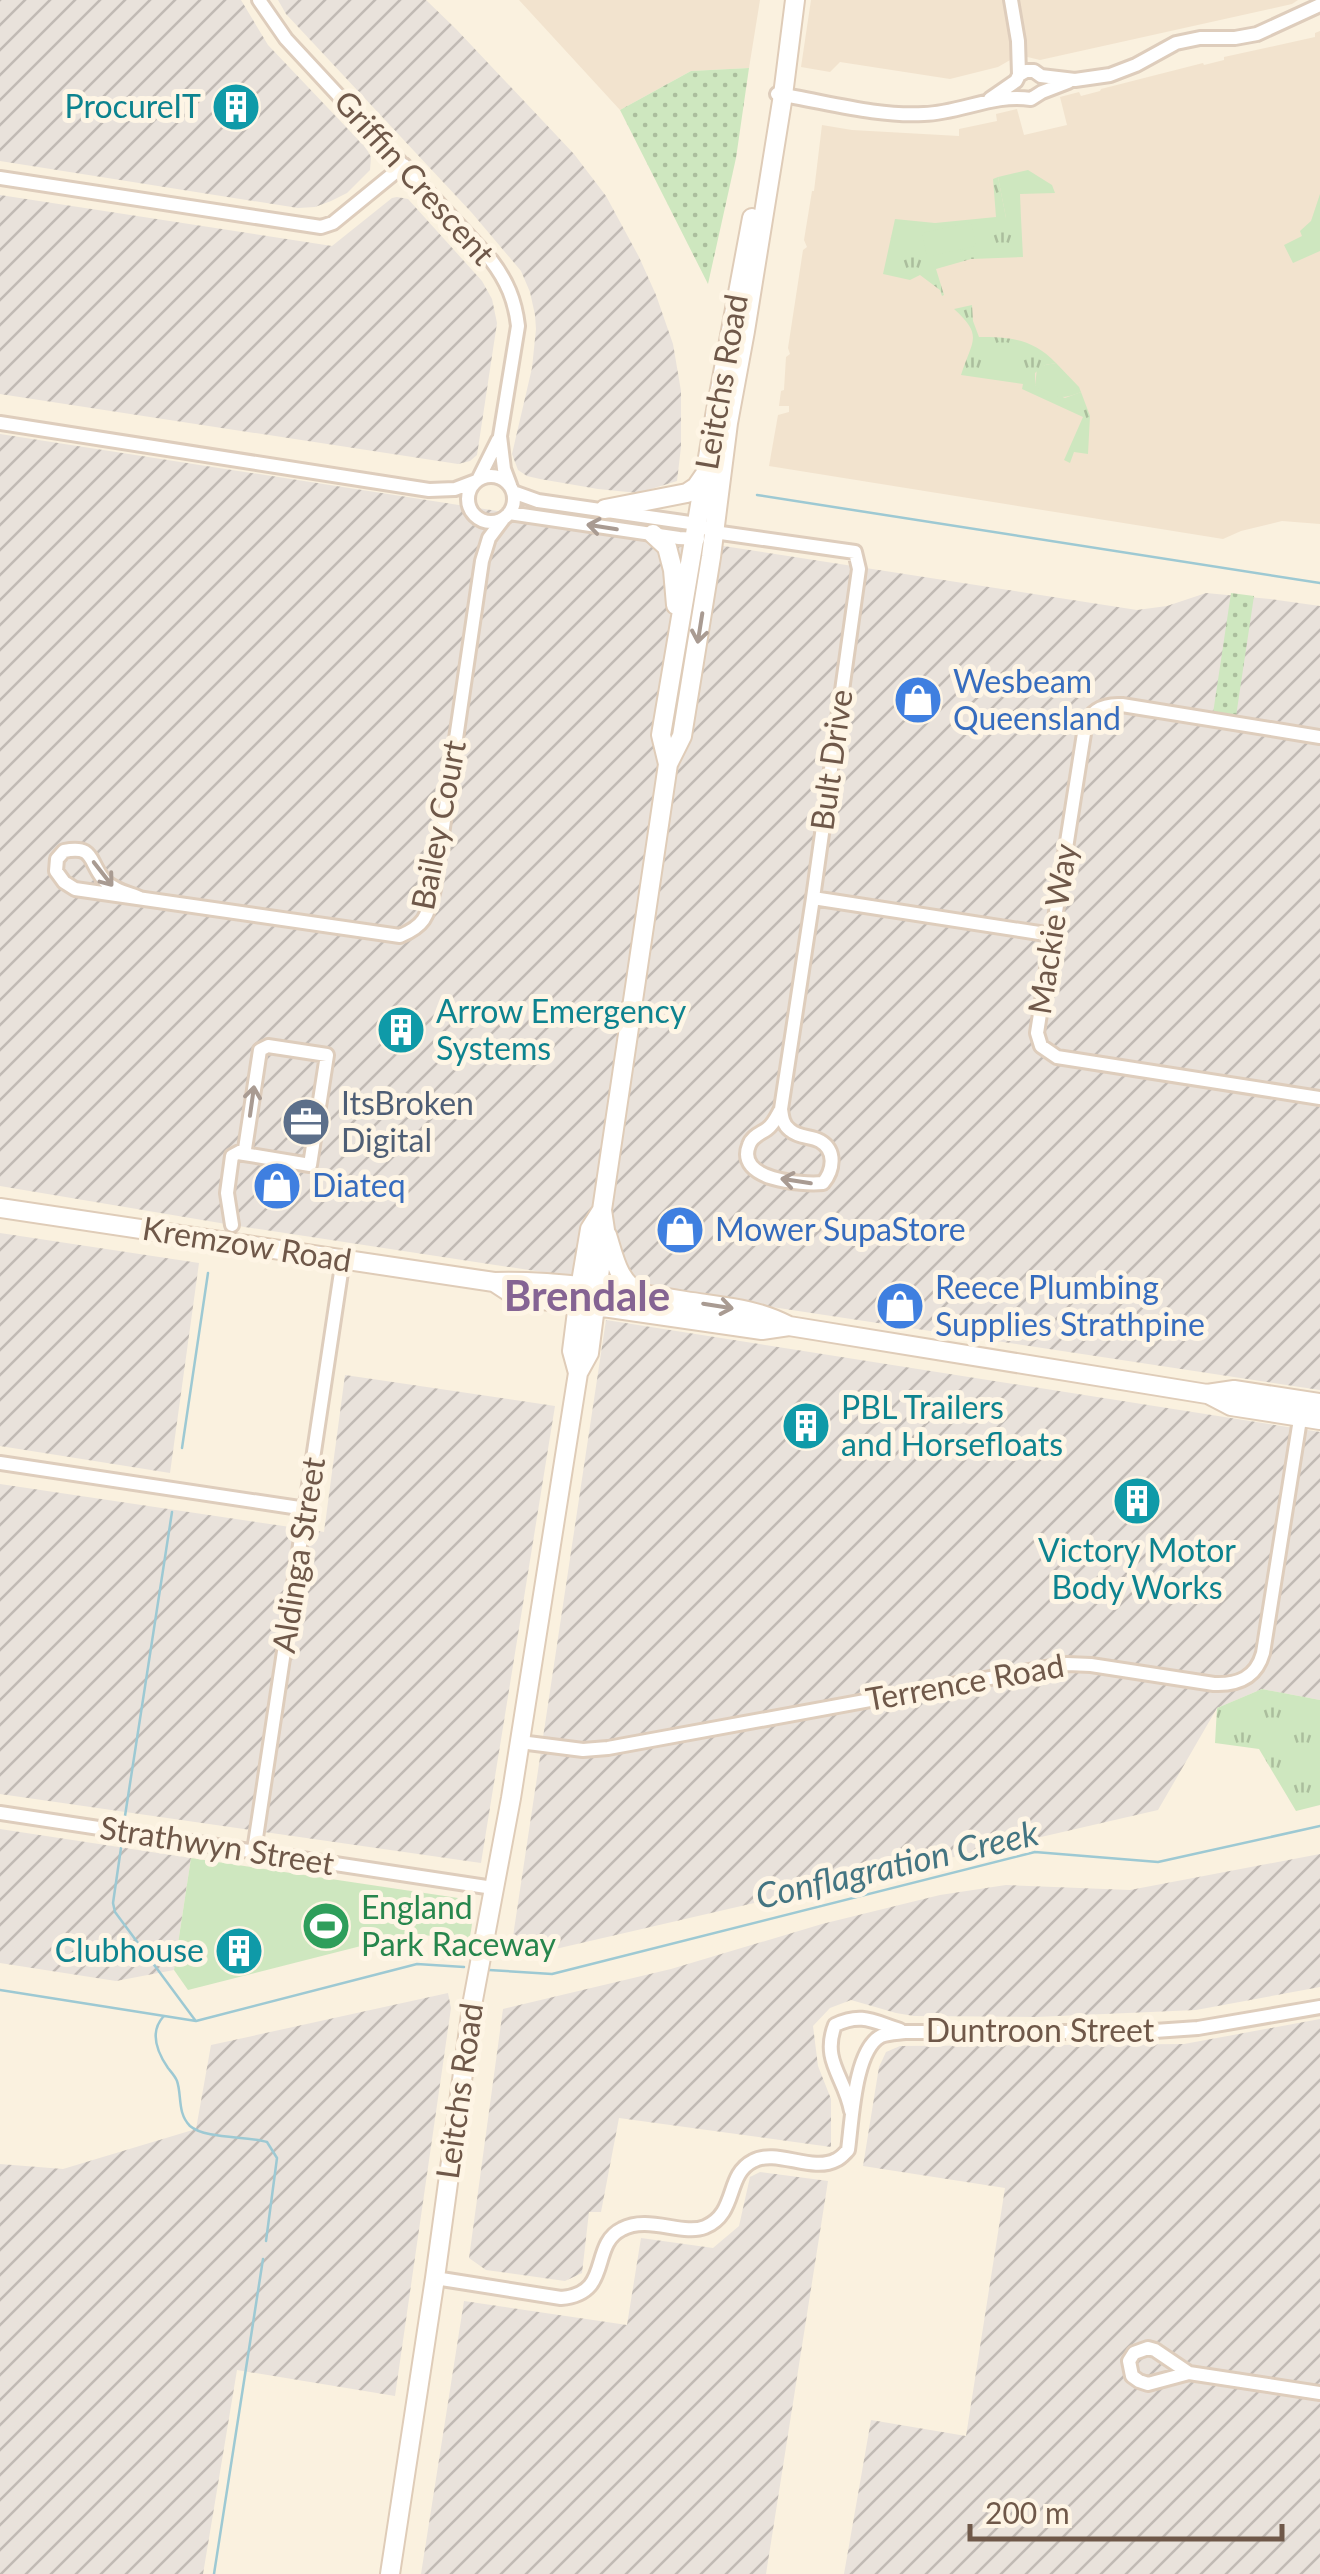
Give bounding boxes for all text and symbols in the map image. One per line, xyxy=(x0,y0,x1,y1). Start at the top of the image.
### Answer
building icon: ProcureIT xyxy=(210,81,262,133)
street label: Griffin Crescent xyxy=(327,82,504,273)
place label: ProcureIT xyxy=(65,86,201,125)
street label: Leitchs Road xyxy=(686,291,755,472)
one-way arrow xyxy=(586,517,619,535)
one-way arrow xyxy=(690,612,708,644)
place label: Wesbeam Queensland xyxy=(953,661,1121,737)
shop icon: Wesbeam Queensland xyxy=(892,674,944,726)
street label: Bult Drive xyxy=(801,687,860,833)
street label: Bailey Court xyxy=(402,736,473,913)
street label: Mackie Way xyxy=(1019,840,1084,1017)
one-way arrow xyxy=(92,860,114,886)
place label: Arrow Emergency Systems xyxy=(436,991,687,1067)
building icon: Arrow Emergency Systems xyxy=(375,1004,427,1056)
place label: ItsBroken Digital xyxy=(341,1083,474,1159)
one-way arrow xyxy=(244,1086,262,1118)
office icon: ItsBroken Digital xyxy=(280,1096,332,1148)
shop icon: Diateq xyxy=(251,1160,303,1212)
place label: Diateq xyxy=(312,1165,406,1204)
one-way arrow xyxy=(780,1171,813,1189)
shop icon: Mower SupaStore xyxy=(654,1204,706,1256)
street label: Kremzow Road xyxy=(140,1208,355,1279)
place label: Mower SupaStore xyxy=(715,1209,966,1248)
place label: Reece Plumbing Supplies Strathpine xyxy=(935,1267,1205,1343)
district label: Brendale xyxy=(504,1270,670,1320)
shop icon: Reece Plumbing Supplies Strathpine xyxy=(874,1280,926,1332)
one-way arrow xyxy=(701,1297,733,1316)
place label: PBL Trailers and Horsefloats xyxy=(841,1387,1063,1463)
building icon: PBL Trailers and Horsefloats xyxy=(780,1400,832,1452)
street label: Aldinga Street xyxy=(263,1454,332,1655)
building icon: Victory Motor Body Works xyxy=(1111,1475,1163,1527)
place label: Victory Motor Body Works xyxy=(1038,1530,1236,1606)
street label: Terrence Road xyxy=(863,1645,1067,1718)
street label: Strathwyn Street xyxy=(97,1807,338,1882)
water label: Conflagration Creek xyxy=(751,1810,1042,1916)
place label: England Park Raceway xyxy=(361,1887,557,1963)
sports icon: England Park Raceway xyxy=(300,1900,352,1952)
building icon: Clubhouse xyxy=(213,1925,265,1977)
place label: Clubhouse xyxy=(55,1930,204,1969)
street label: Leitchs Road xyxy=(427,2000,490,2181)
street label: Duntroon Street xyxy=(926,2010,1155,2049)
scale bar xyxy=(970,2479,1282,2541)
text: 200 m xyxy=(985,2494,1070,2530)

